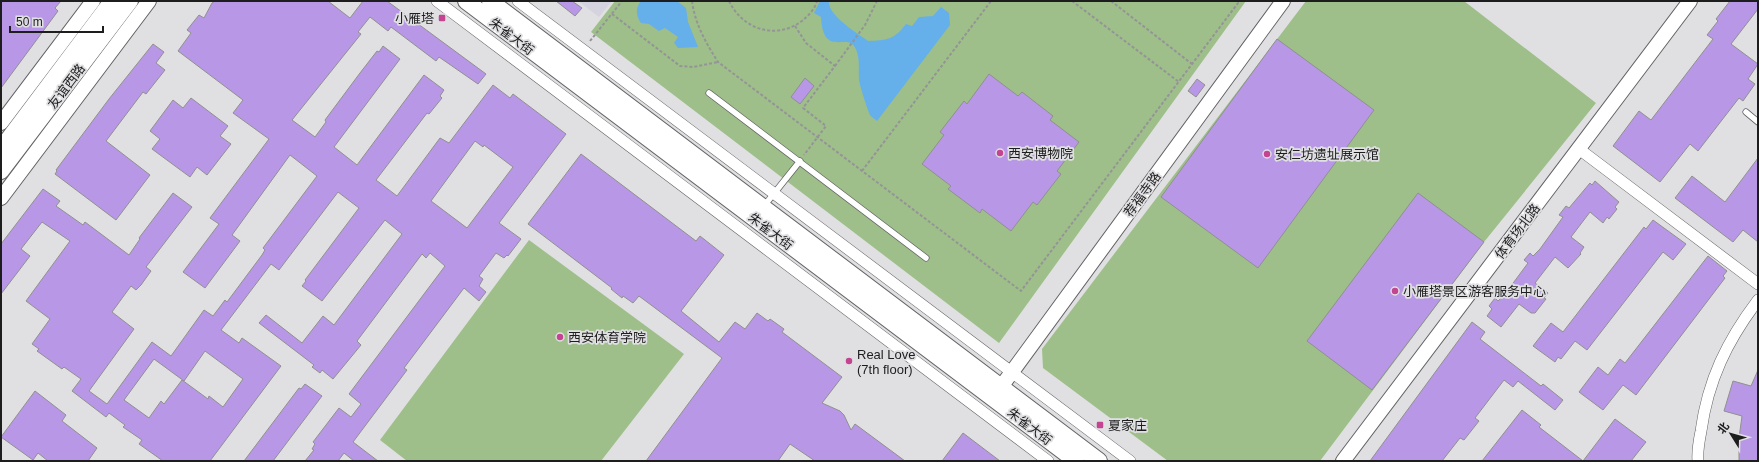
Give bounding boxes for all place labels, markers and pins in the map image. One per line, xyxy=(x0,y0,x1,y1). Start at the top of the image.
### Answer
place label: 小雁塔 xyxy=(395,11,434,26)
marker: 小雁塔 xyxy=(437,13,447,23)
place label: 西安博物院 xyxy=(1008,146,1073,161)
place label: 安仁坊遗址展示馆 xyxy=(1275,147,1379,162)
marker: 西安博物院 xyxy=(995,148,1005,158)
marker: 安仁坊遗址展示馆 xyxy=(1262,149,1272,159)
place label: 小雁塔景区游客服务中心 xyxy=(1403,284,1546,299)
marker: 小雁塔景区游客服务中心 xyxy=(1390,286,1400,296)
place label: 西安体育学院 xyxy=(568,330,646,345)
marker: 西安体育学院 xyxy=(555,332,565,342)
place label: Real Love (7th floor) xyxy=(857,347,916,377)
marker: Real Love (7th floor) xyxy=(844,356,854,366)
place label: 夏家庄 xyxy=(1108,418,1147,433)
marker: 夏家庄 xyxy=(1095,420,1105,430)

